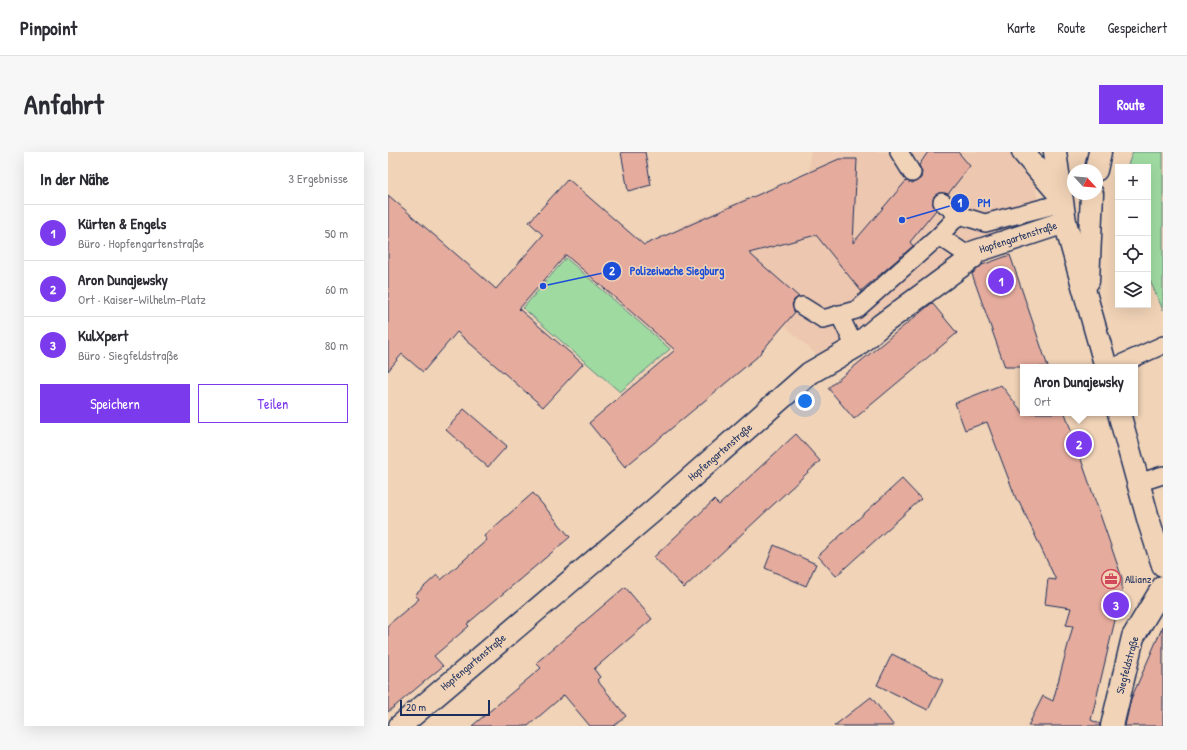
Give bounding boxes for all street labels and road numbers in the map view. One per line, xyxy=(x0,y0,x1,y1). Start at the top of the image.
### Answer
street label: Hopfengartenstraße xyxy=(977,218,1059,256)
street label: Hopfengartenstraße xyxy=(685,420,756,484)
street label: Hopfengartenstraße xyxy=(437,630,509,693)
street label: Siegfeldstraße xyxy=(1113,634,1142,695)

